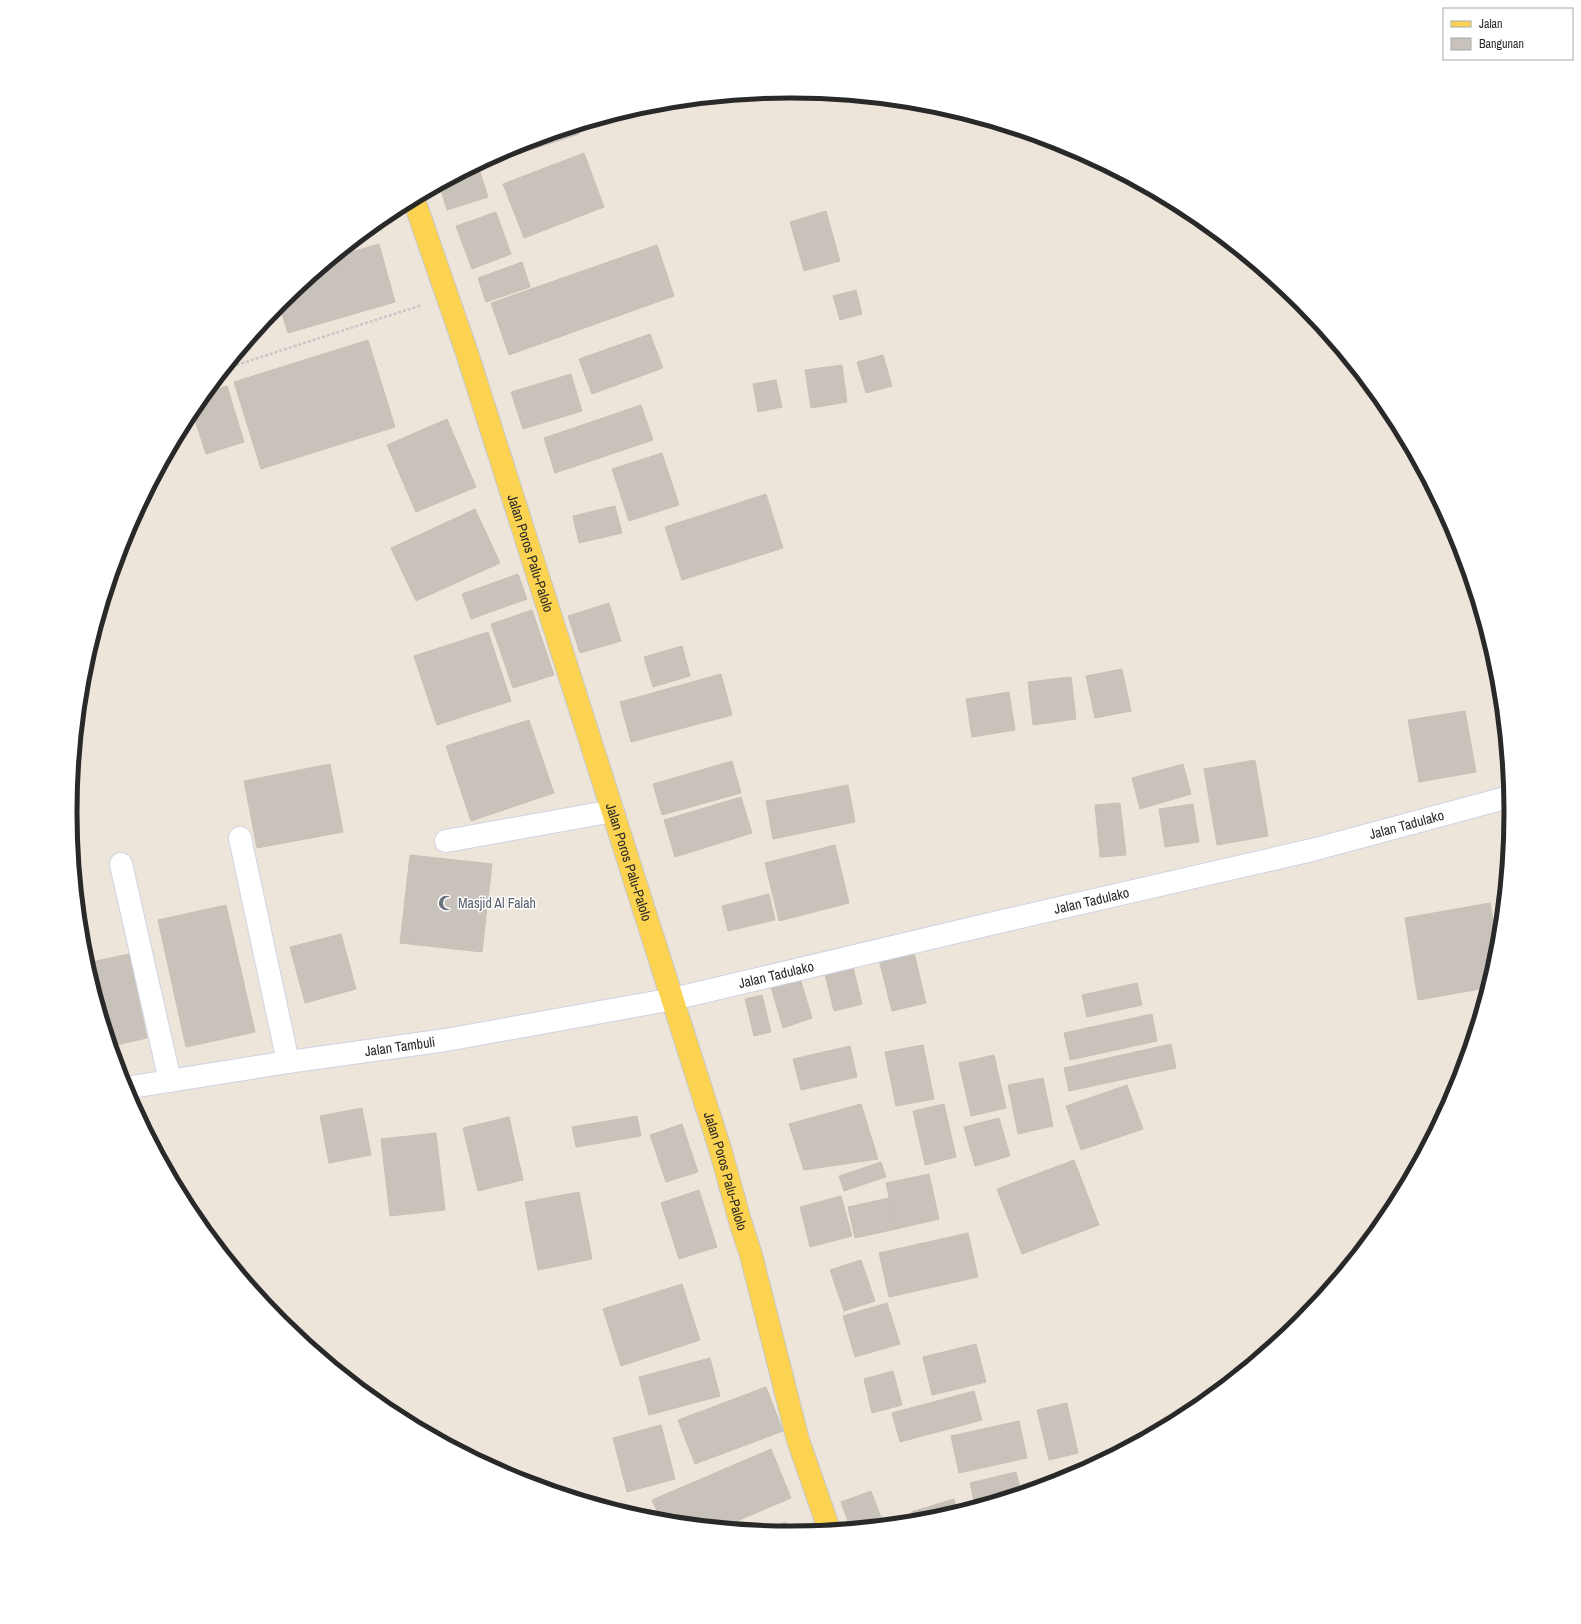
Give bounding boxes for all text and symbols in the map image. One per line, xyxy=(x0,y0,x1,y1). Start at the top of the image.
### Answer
legend xyxy=(1443,8,1573,60)
text: Jalan xyxy=(1479,16,1503,32)
text: Bangunan xyxy=(1479,36,1524,52)
street label: Jalan Poros Palu-Palolo xyxy=(503,492,558,614)
street label: Jalan Poros Palu-Palolo xyxy=(602,801,656,923)
street label: Jalan Tadulako xyxy=(1367,806,1446,843)
street label: Jalan Tadulako xyxy=(1052,883,1131,918)
mosque icon: Masjid Al Falah xyxy=(437,894,455,912)
place label: Masjid Al Falah xyxy=(458,894,536,912)
street label: Jalan Tadulako xyxy=(737,957,816,992)
street label: Jalan Tambuli xyxy=(363,1033,436,1060)
street label: Jalan Poros Palu-Palolo xyxy=(700,1110,751,1233)

